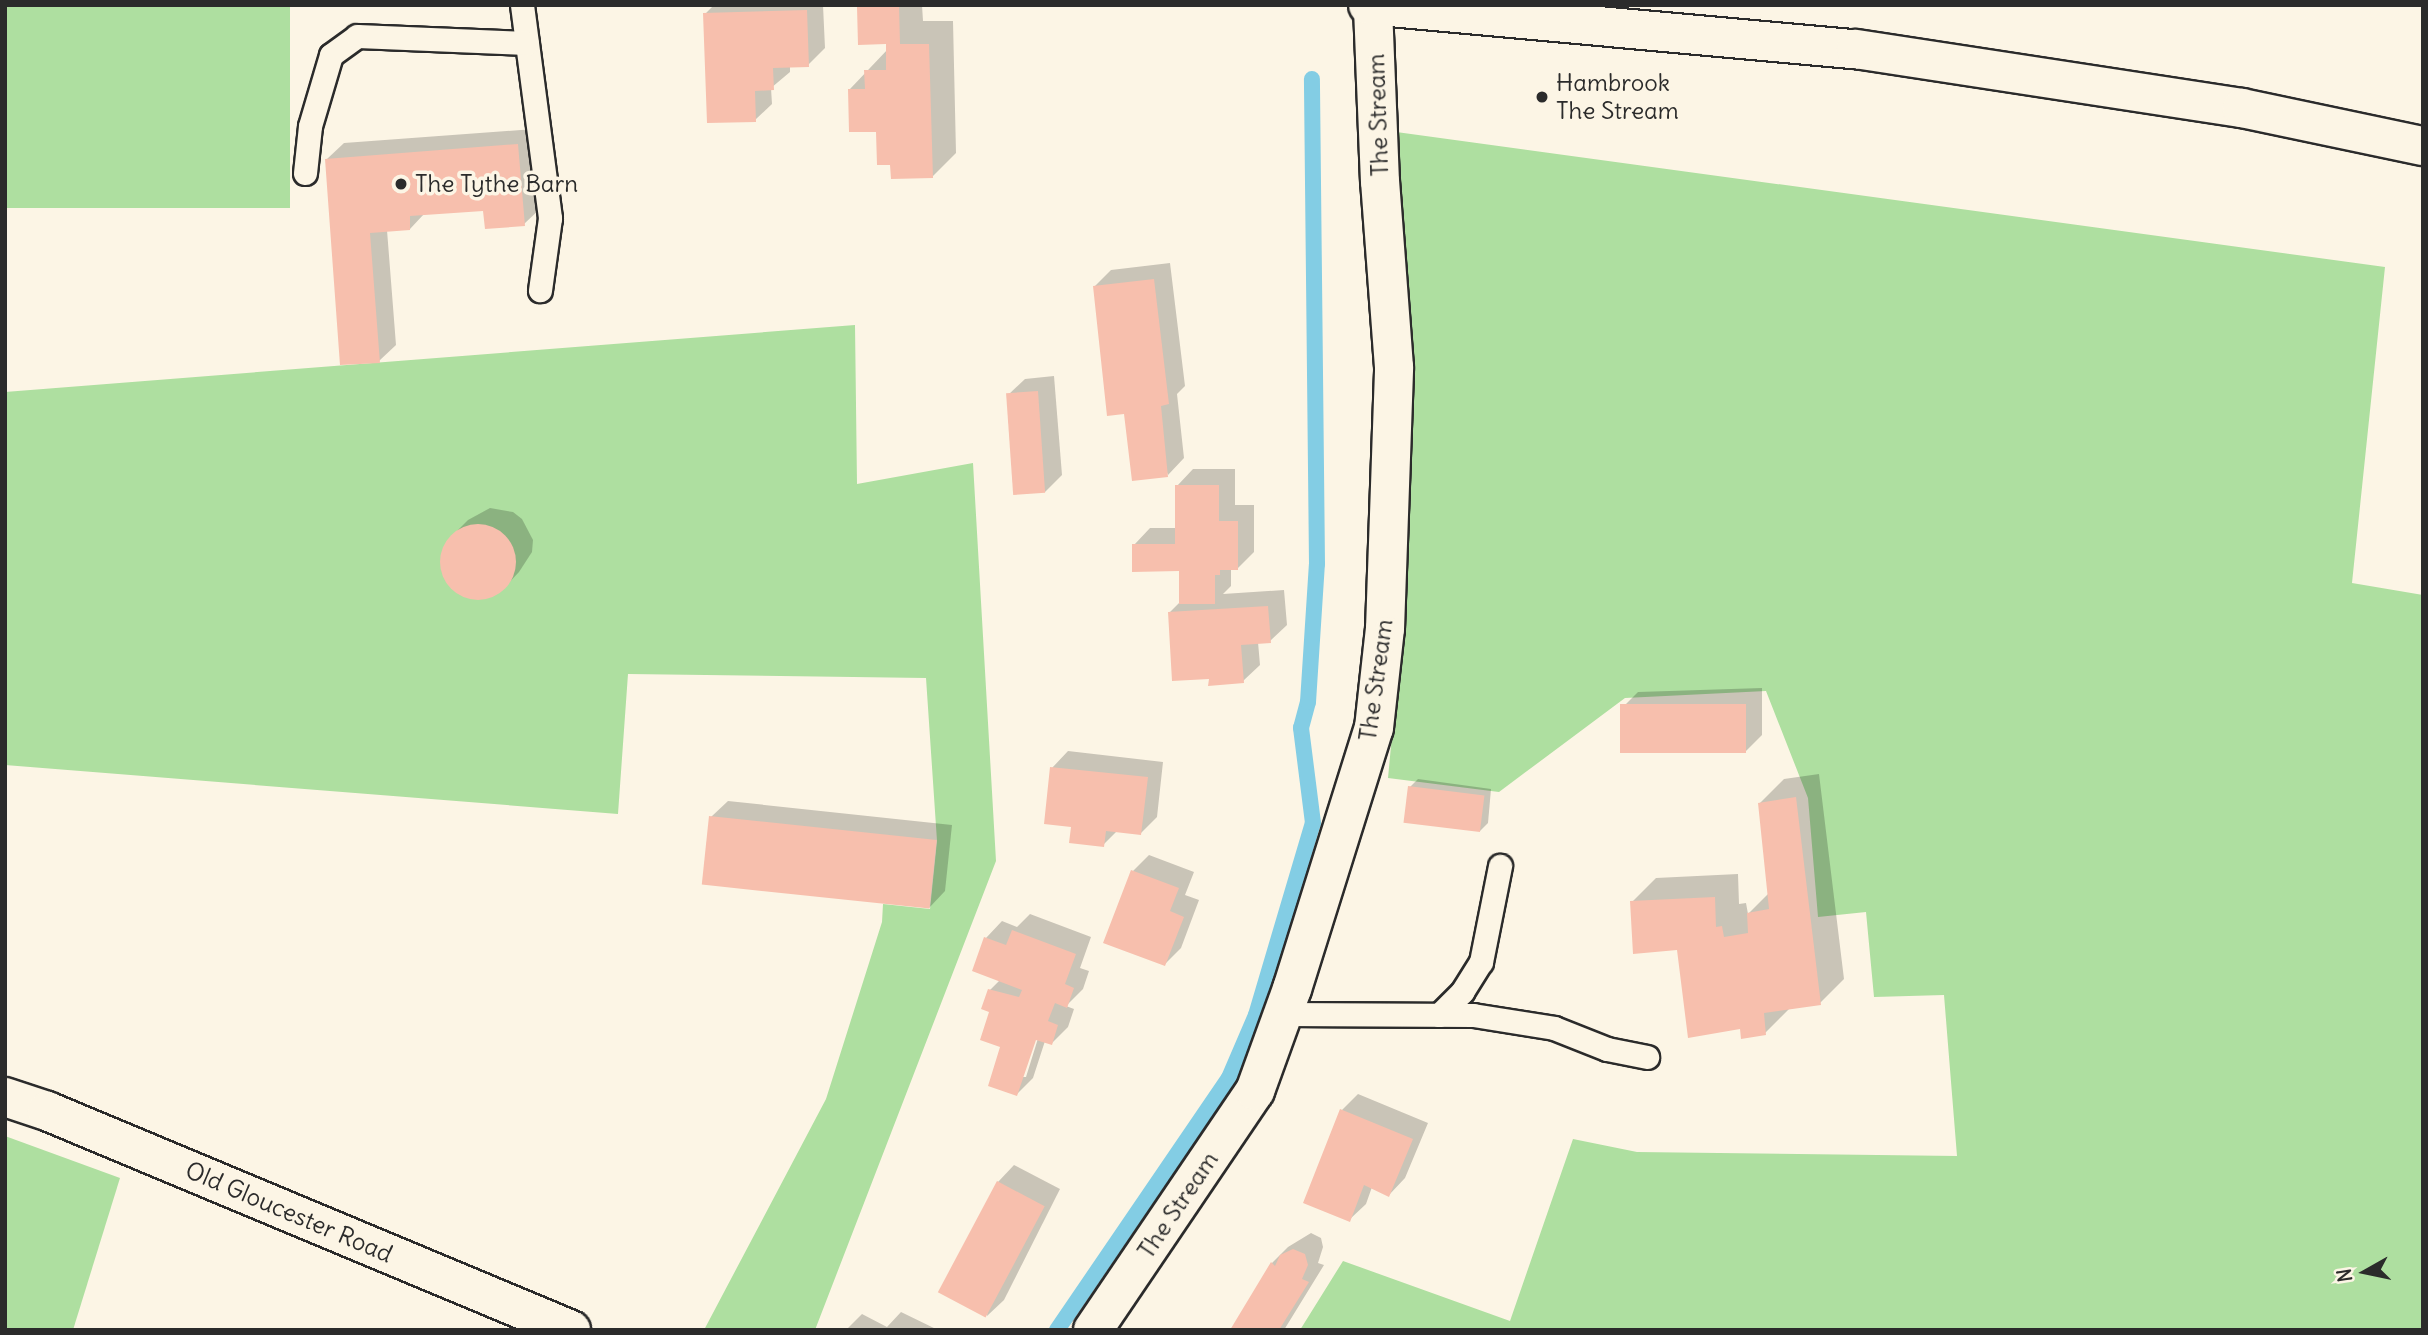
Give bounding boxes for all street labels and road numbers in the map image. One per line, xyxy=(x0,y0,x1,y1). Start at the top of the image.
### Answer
street label: The Stream xyxy=(1361,53,1395,177)
street label: The Stream xyxy=(1353,617,1399,743)
street label: The Stream xyxy=(1132,1146,1224,1264)
street label: Old Gloucester Road xyxy=(181,1155,397,1269)

